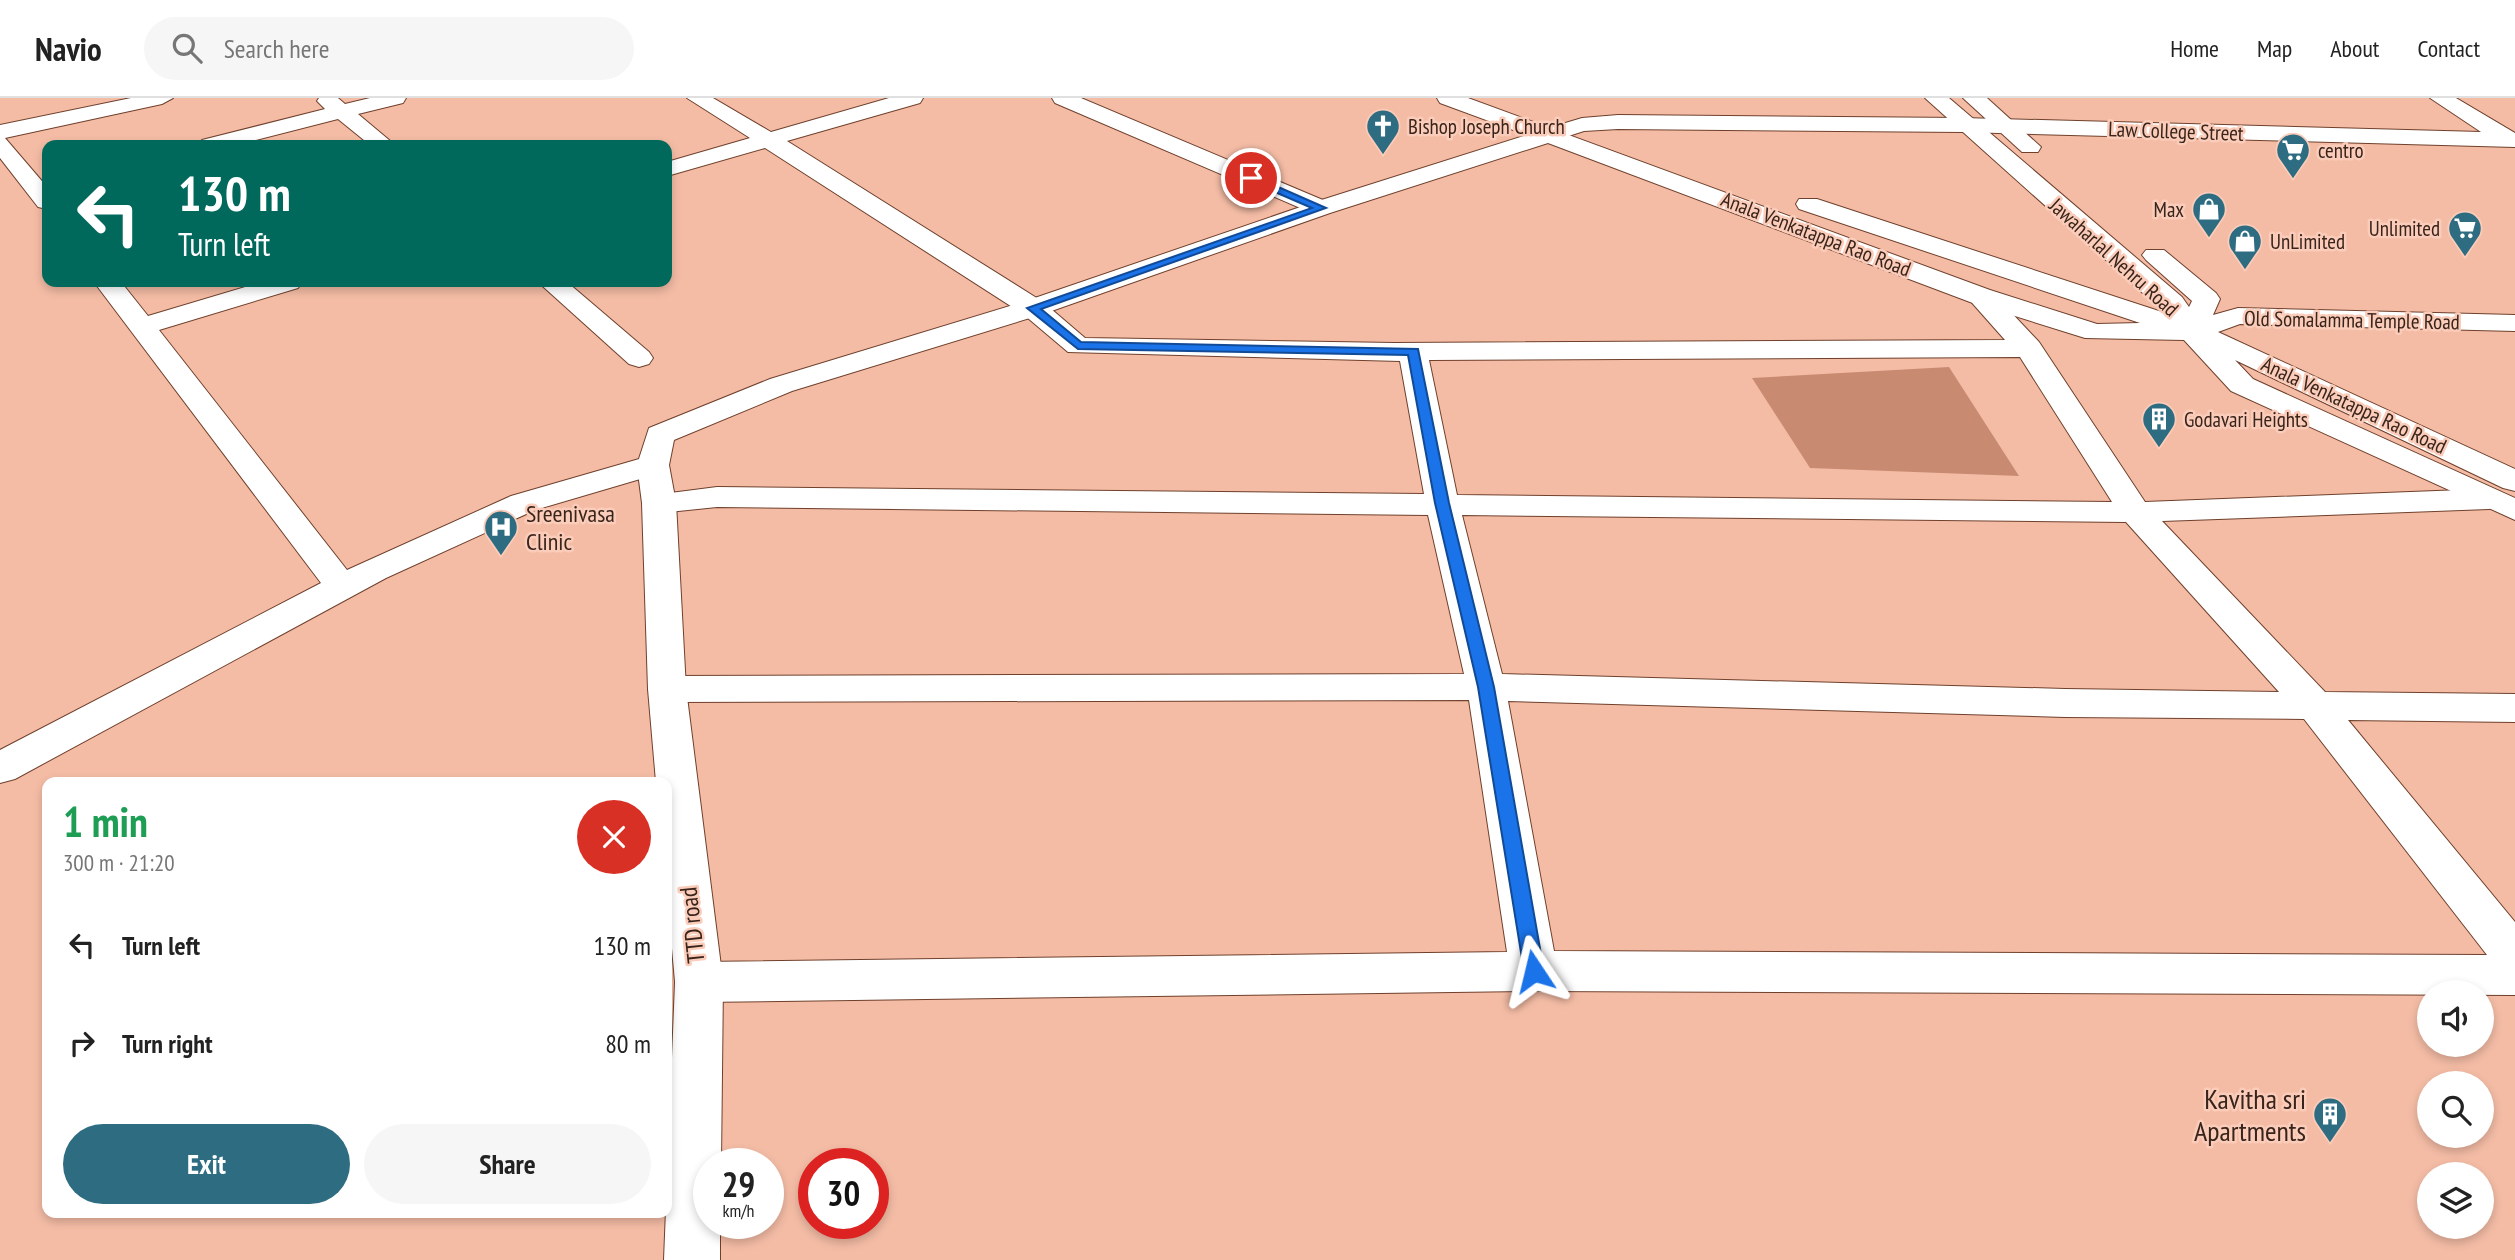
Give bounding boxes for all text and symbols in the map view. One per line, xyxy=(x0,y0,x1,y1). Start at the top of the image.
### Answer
search box xyxy=(144,17,634,80)
text: Navio xyxy=(35,27,102,70)
icon: search xyxy=(168,29,206,67)
text: Search here xyxy=(224,32,329,65)
text: Home xyxy=(2170,33,2219,64)
text: Map xyxy=(2257,33,2292,64)
text: About xyxy=(2330,33,2379,64)
text: Contact xyxy=(2417,33,2480,64)
church icon: Bishop Joseph Church xyxy=(1364,107,1402,156)
place label: Bishop Joseph Church xyxy=(1408,113,1565,140)
street label: Law College Street xyxy=(2108,115,2244,147)
supermarket icon: centro xyxy=(2274,131,2312,180)
place label: centro xyxy=(2318,137,2364,164)
pin xyxy=(1221,148,1281,208)
icon: arrive xyxy=(1232,159,1270,197)
text: 130 m xyxy=(178,161,291,225)
icon: left xyxy=(63,168,154,259)
street label: Anala Venkatappa Rao Road xyxy=(1717,185,1915,283)
shop icon: Max xyxy=(2190,190,2228,239)
street label: Jawaharlal Nehru Road xyxy=(2043,191,2184,322)
place label: Max xyxy=(2154,196,2184,223)
supermarket icon: Unlimited xyxy=(2446,209,2484,258)
place label: Unlimited xyxy=(2369,215,2440,242)
shop icon: UnLimited xyxy=(2226,222,2264,271)
text: Turn left xyxy=(178,223,270,265)
place label: UnLimited xyxy=(2270,228,2345,255)
street label: Old Somalamma Temple Road xyxy=(2244,305,2460,335)
street label: Anala Venkatappa Rao Road xyxy=(2257,350,2451,460)
building icon: Godavari Heights xyxy=(2140,400,2178,449)
place label: Godavari Heights xyxy=(2184,406,2308,433)
place label: Sreenivasa Clinic xyxy=(526,498,615,557)
hospital icon: Sreenivasa Clinic xyxy=(482,508,520,557)
text: 1 min xyxy=(63,794,148,849)
button: close xyxy=(577,800,651,874)
text: 300 m · 21:20 xyxy=(63,848,175,877)
street label: TTD road xyxy=(673,885,711,965)
icon: left xyxy=(63,926,101,964)
text: Turn left xyxy=(122,929,200,962)
text: 130 m xyxy=(593,929,651,962)
position arrow xyxy=(1497,934,1571,1008)
map controls xyxy=(2417,980,2494,1239)
button: sound xyxy=(2417,980,2494,1057)
icon: right xyxy=(63,1024,101,1062)
text: Turn right xyxy=(122,1027,213,1060)
text: 80 m xyxy=(605,1027,651,1060)
button: search xyxy=(2417,1071,2494,1148)
place label: Kavitha sri Apartments xyxy=(2194,1080,2306,1149)
building icon: Kavitha sri Apartments xyxy=(2311,1095,2349,1144)
button: Exit xyxy=(63,1124,350,1204)
button: Share xyxy=(364,1124,651,1204)
speed limit sign: 30 xyxy=(798,1148,889,1239)
text: 29 xyxy=(722,1161,755,1207)
button: layers xyxy=(2417,1162,2494,1239)
text: km/h xyxy=(723,1199,754,1222)

